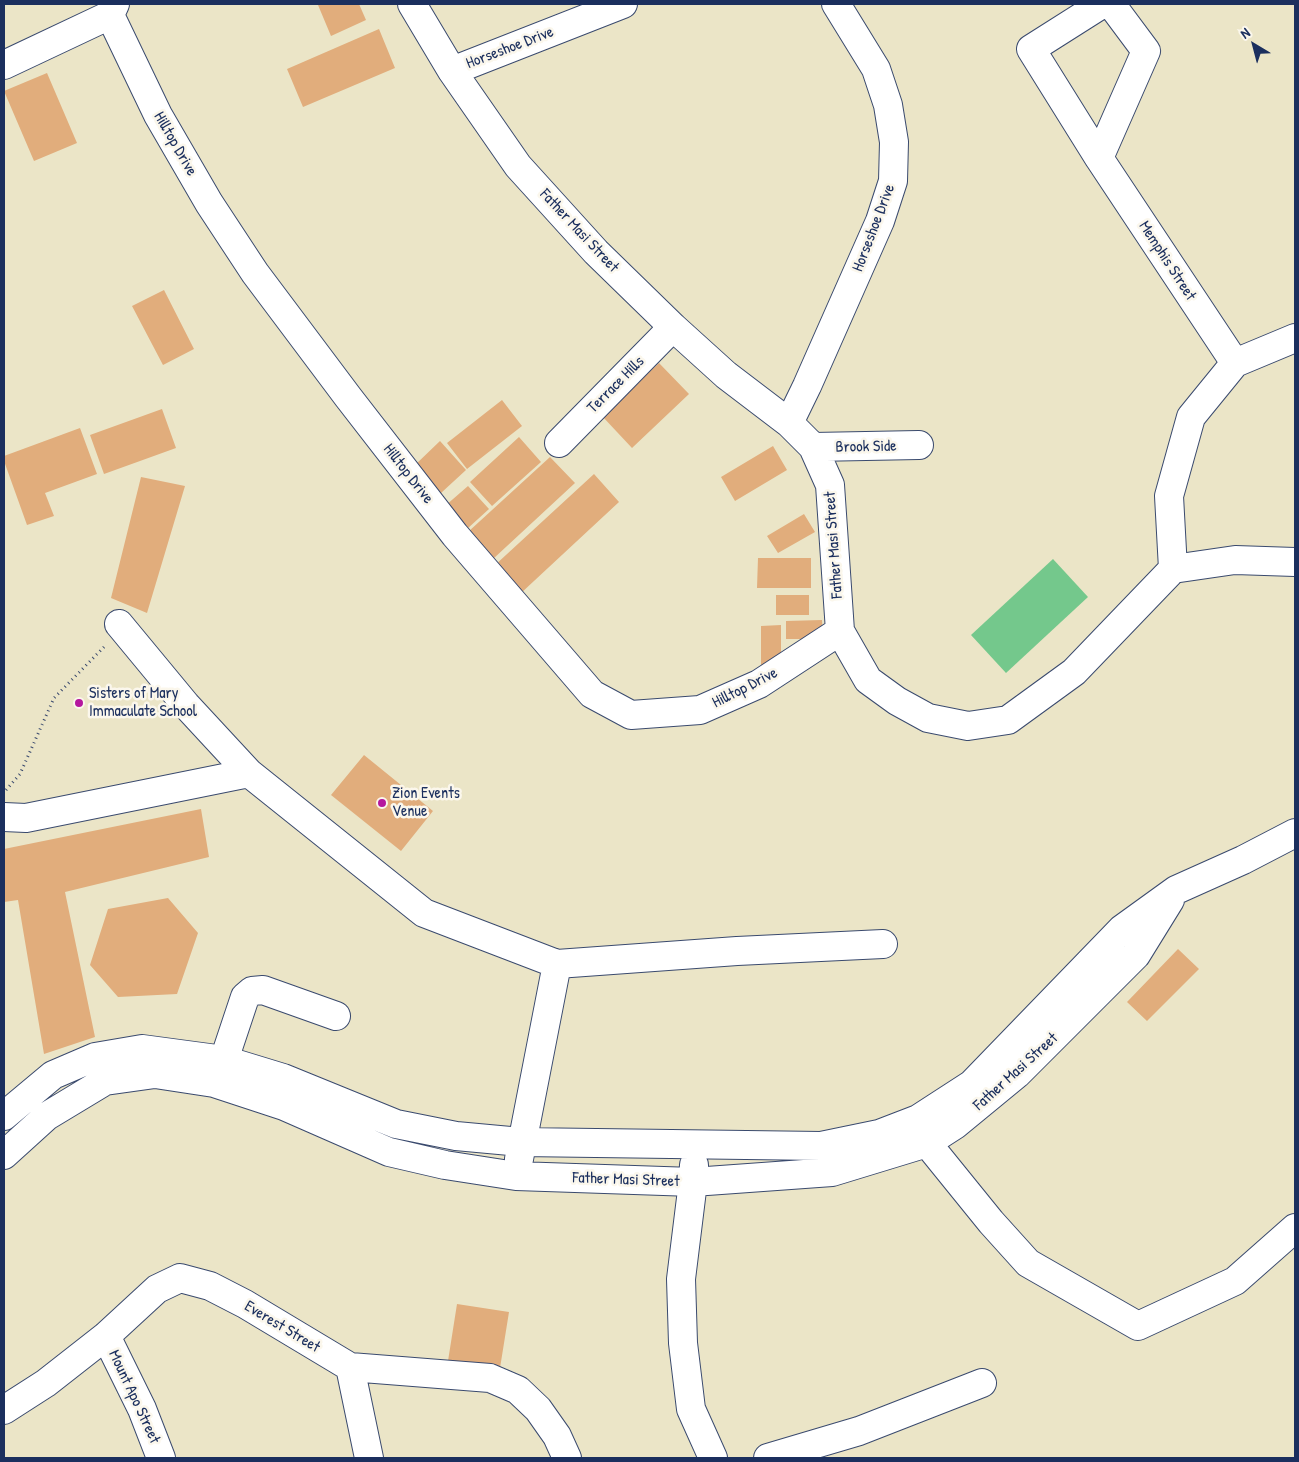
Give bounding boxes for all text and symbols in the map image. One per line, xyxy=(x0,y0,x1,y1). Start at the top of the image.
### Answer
north arrow xyxy=(1229,20,1279,70)
street label: Horseshoe Drive xyxy=(464,23,556,73)
text: N xyxy=(1236,23,1253,42)
street label: Hilltop Drive xyxy=(149,109,201,179)
street label: Horseshoe Drive xyxy=(849,182,899,274)
street label: Father Masi Street xyxy=(535,185,623,277)
street label: Memphis Street xyxy=(1134,218,1200,304)
street label: Terrace Hills xyxy=(583,352,649,418)
street label: Brook Side xyxy=(835,437,897,457)
street label: Hilltop Drive xyxy=(379,440,437,508)
street label: Father Masi Street xyxy=(821,491,847,599)
street label: Hilltop Drive xyxy=(709,663,781,713)
place label: Sisters of Mary Immaculate School xyxy=(89,684,197,722)
marker: Sisters of Mary Immaculate School xyxy=(73,697,85,709)
place label: Zion Events Venue xyxy=(392,784,460,822)
marker: Zion Events Venue xyxy=(376,797,388,809)
street label: Father Masi Street xyxy=(970,1029,1062,1115)
street label: Father Masi Street xyxy=(572,1169,680,1191)
street label: Everest Street xyxy=(241,1297,323,1357)
street label: Mount Apo Street xyxy=(104,1347,164,1447)

